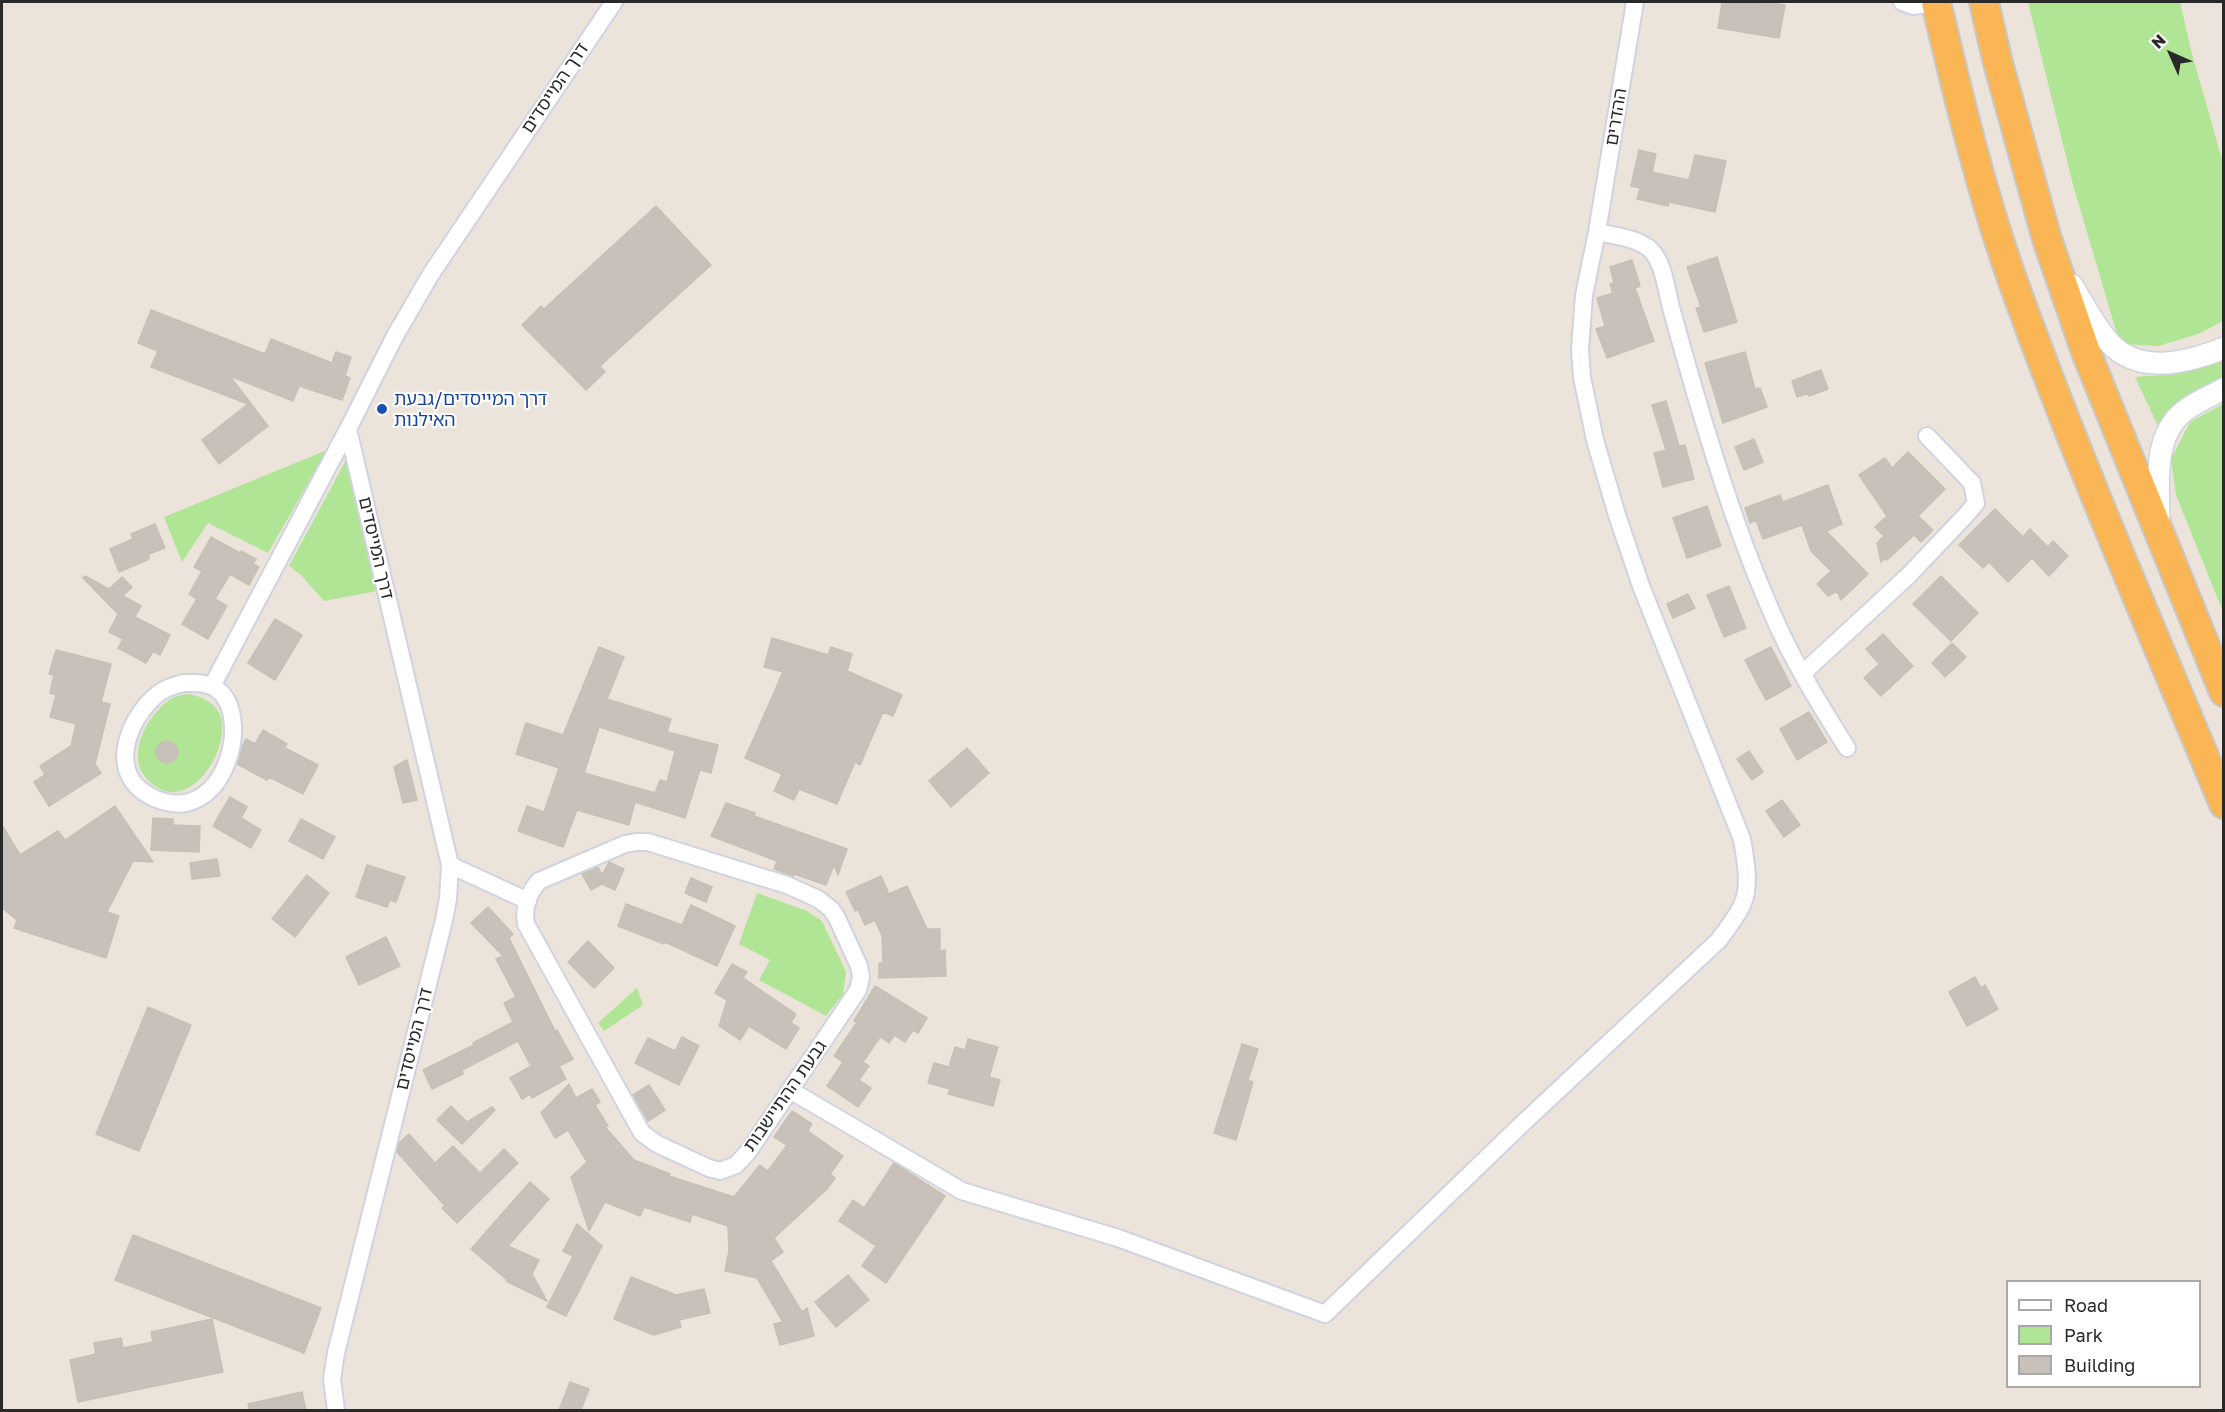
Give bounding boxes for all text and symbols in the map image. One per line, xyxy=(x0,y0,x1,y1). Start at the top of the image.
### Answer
north arrow xyxy=(2141,24,2201,84)
text: N xyxy=(2147,30,2170,53)
street label: דרך המייסדים xyxy=(517,39,593,137)
street label: ההדרים xyxy=(1601,87,1631,147)
place label: דרך המייסדים/גבעת האילנות xyxy=(394,388,547,430)
marker: דרך המייסדים/גבעת האילנות xyxy=(375,402,389,416)
street label: דרך המייסדים xyxy=(354,495,398,601)
street label: דרך המייסדים xyxy=(391,986,437,1092)
street label: גבעת ההתיישבות xyxy=(739,1036,831,1156)
legend xyxy=(2006,1280,2201,1388)
text: Road xyxy=(2064,1294,2108,1316)
text: Park xyxy=(2064,1324,2103,1346)
text: Building xyxy=(2064,1354,2135,1376)

